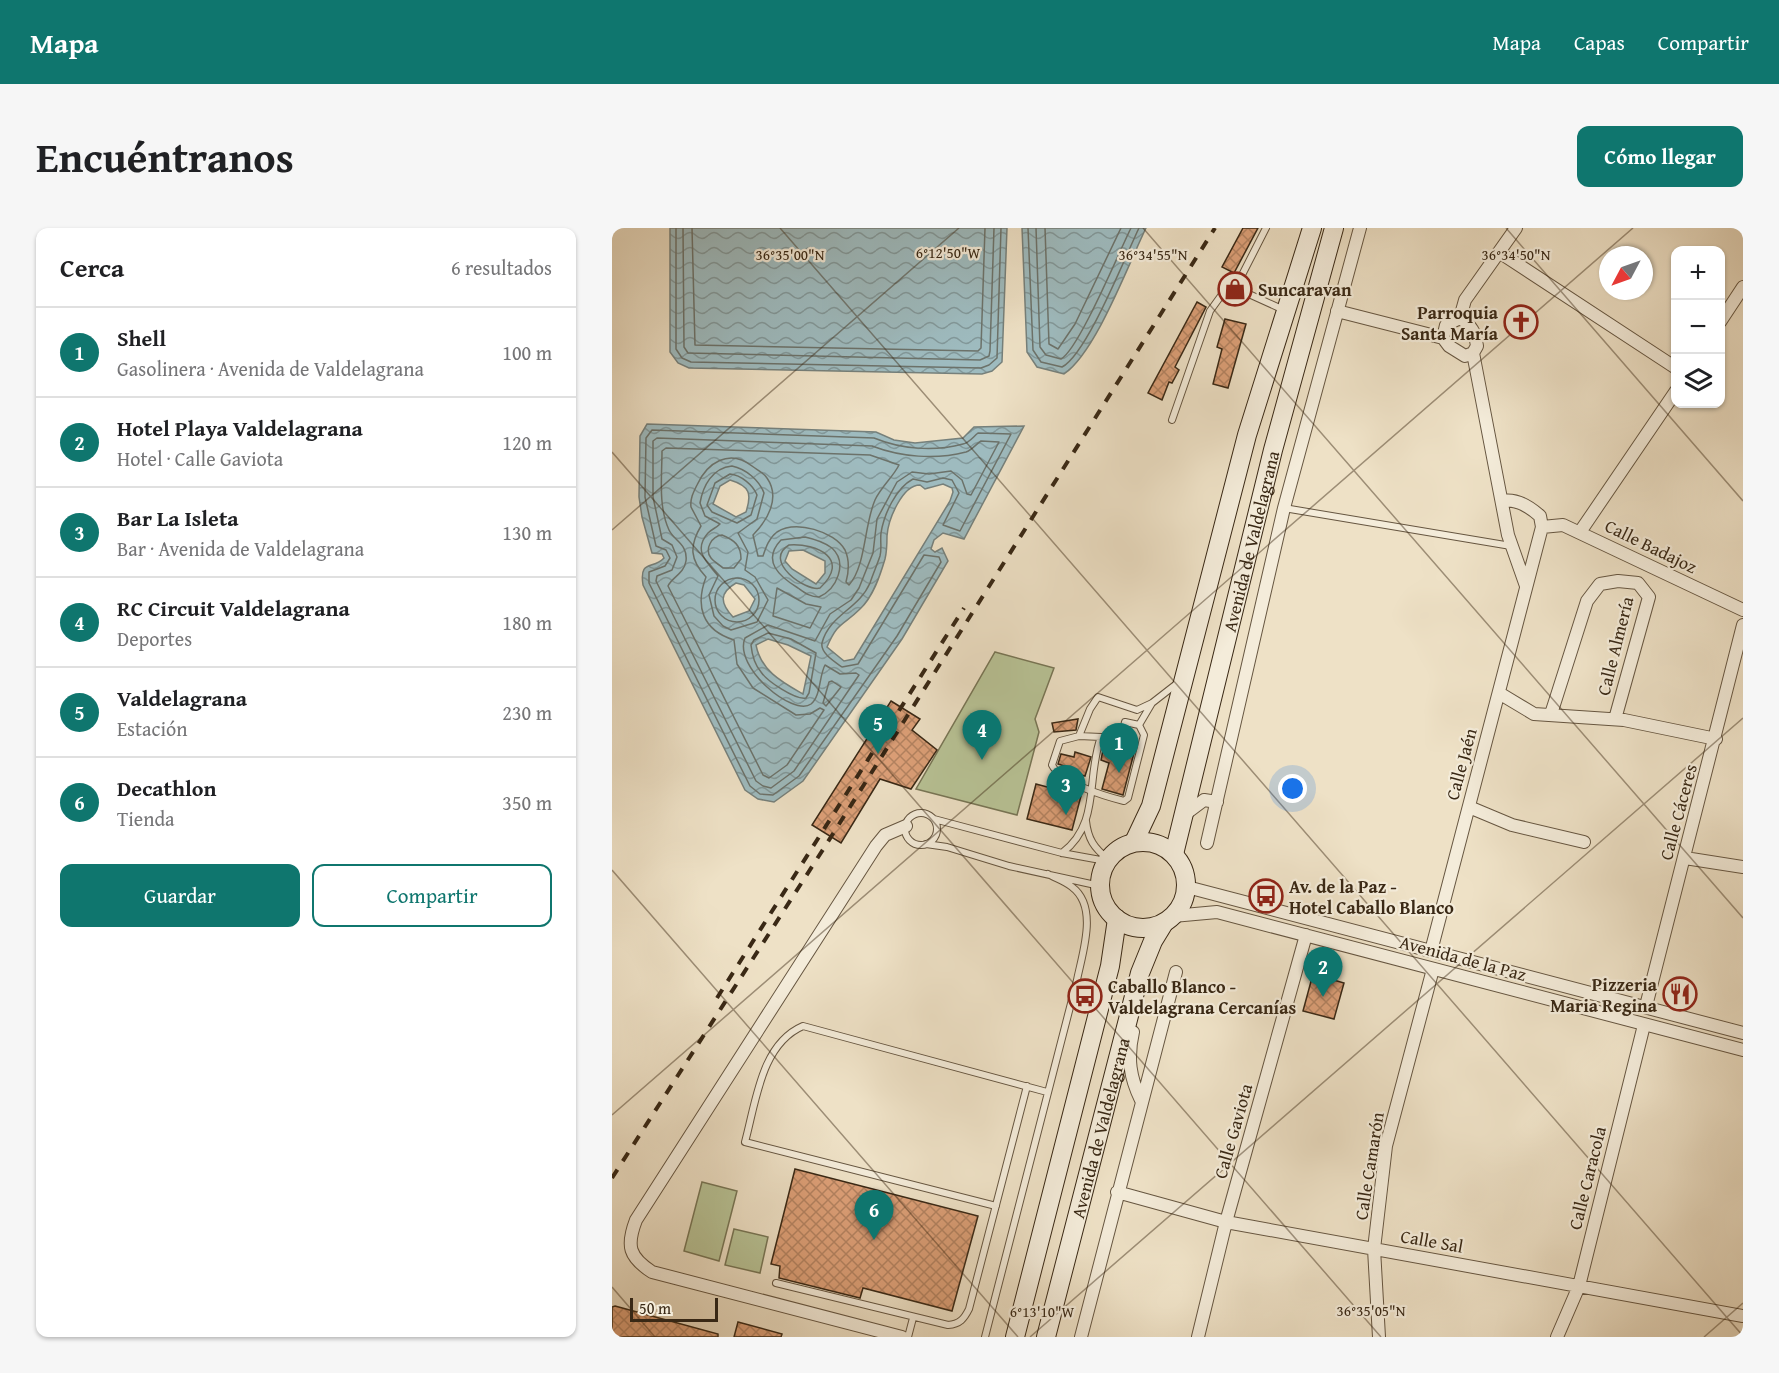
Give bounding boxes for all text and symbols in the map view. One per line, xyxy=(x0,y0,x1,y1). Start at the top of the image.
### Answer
text: Mapa xyxy=(30,22,99,63)
text: Mapa xyxy=(1492,27,1541,58)
text: Capas xyxy=(1574,27,1625,58)
text: Compartir xyxy=(1658,27,1749,58)
text: Encuéntranos xyxy=(36,126,294,187)
button: Cómo llegar xyxy=(1577,126,1743,187)
text: 6°12'50"W xyxy=(916,242,981,263)
text: 36°35'00"N xyxy=(756,244,825,265)
text: 36°34'55"N xyxy=(1119,244,1188,265)
text: 36°34'50"N xyxy=(1482,244,1551,265)
north arrow xyxy=(1599,246,1653,300)
map controls xyxy=(1671,246,1725,408)
button: + xyxy=(1671,246,1725,300)
text: Cerca xyxy=(60,248,124,287)
text: 6 resultados xyxy=(451,253,552,282)
shop icon: Suncaravan xyxy=(1217,271,1253,307)
place label: Suncaravan xyxy=(1258,276,1352,303)
place label: Parroquia Santa María xyxy=(1401,299,1499,347)
button: − xyxy=(1671,300,1725,354)
church icon: Parroquia Santa María xyxy=(1503,304,1539,340)
text: Shell xyxy=(117,322,166,354)
text: 1 xyxy=(74,338,85,367)
text: 100 m xyxy=(502,338,552,367)
text: Gasolinera · Avenida de Valdelagrana xyxy=(117,354,424,383)
button: layers xyxy=(1671,354,1725,408)
text: Hotel Playa Valdelagrana xyxy=(117,412,363,444)
text: 2 xyxy=(74,428,85,457)
text: 120 m xyxy=(502,428,552,457)
text: Hotel · Calle Gaviota xyxy=(117,444,283,473)
street label: Avenida de Valdelagrana xyxy=(1215,447,1286,635)
text: Bar La Isleta xyxy=(117,502,239,534)
street label: Calle Badajoz xyxy=(1600,512,1702,580)
text: 3 xyxy=(74,518,85,547)
text: 130 m xyxy=(502,518,552,547)
text: Bar · Avenida de Valdelagrana xyxy=(117,534,364,563)
text: RC Circuit Valdelagrana xyxy=(117,592,350,624)
street label: Calle Almería xyxy=(1590,593,1640,698)
text: 4 xyxy=(74,608,85,637)
text: 180 m xyxy=(502,608,552,637)
text: Deportes xyxy=(117,624,192,653)
text: Valdelagrana xyxy=(117,682,247,714)
text: 5 xyxy=(74,698,85,727)
text: 230 m xyxy=(502,698,552,727)
pin: 5 xyxy=(858,704,898,754)
pin: 4 xyxy=(962,710,1001,760)
text: Estación xyxy=(117,714,188,743)
pin: 1 xyxy=(1100,724,1138,773)
street label: Calle Jaén xyxy=(1438,725,1484,803)
street label: Calle Cáceres xyxy=(1652,761,1704,863)
pin: 3 xyxy=(1046,766,1086,815)
text: Decathlon xyxy=(117,772,216,804)
your location xyxy=(1278,774,1307,803)
text: 6 xyxy=(74,788,85,817)
text: 350 m xyxy=(502,788,552,817)
text: Tienda xyxy=(117,804,175,833)
button: Guardar xyxy=(60,864,300,927)
button: Compartir xyxy=(312,864,552,927)
place label: Av. de la Paz - Hotel Caballo Blanco xyxy=(1289,873,1454,921)
bus stop icon: Av. de la Paz - Hotel Caballo Blanco xyxy=(1248,878,1284,914)
street label: Avenida de la Paz xyxy=(1397,928,1529,988)
pin: 2 xyxy=(1304,948,1342,997)
place label: Pizzeria Maria Regina xyxy=(1550,971,1658,1019)
place label: Caballo Blanco - Valdelagrana Cercanías xyxy=(1108,973,1296,1021)
restaurant icon: Pizzeria Maria Regina xyxy=(1662,976,1698,1012)
bus stop icon: Caballo Blanco - Valdelagrana Cercanías xyxy=(1067,978,1103,1014)
street label: Avenida de Valdelagrana xyxy=(1064,1034,1136,1221)
street label: Calle Gaviota xyxy=(1207,1080,1260,1182)
street label: Calle Camarón xyxy=(1347,1110,1391,1222)
street label: Calle Caracola xyxy=(1561,1123,1613,1232)
pin: 6 xyxy=(854,1190,894,1240)
street label: Calle Sal xyxy=(1399,1222,1465,1260)
scale bar xyxy=(630,1295,718,1322)
text: 50 m xyxy=(639,1296,671,1320)
text: 36°35'05"N xyxy=(1337,1300,1406,1321)
text: 6°13'10"W xyxy=(1010,1301,1075,1322)

